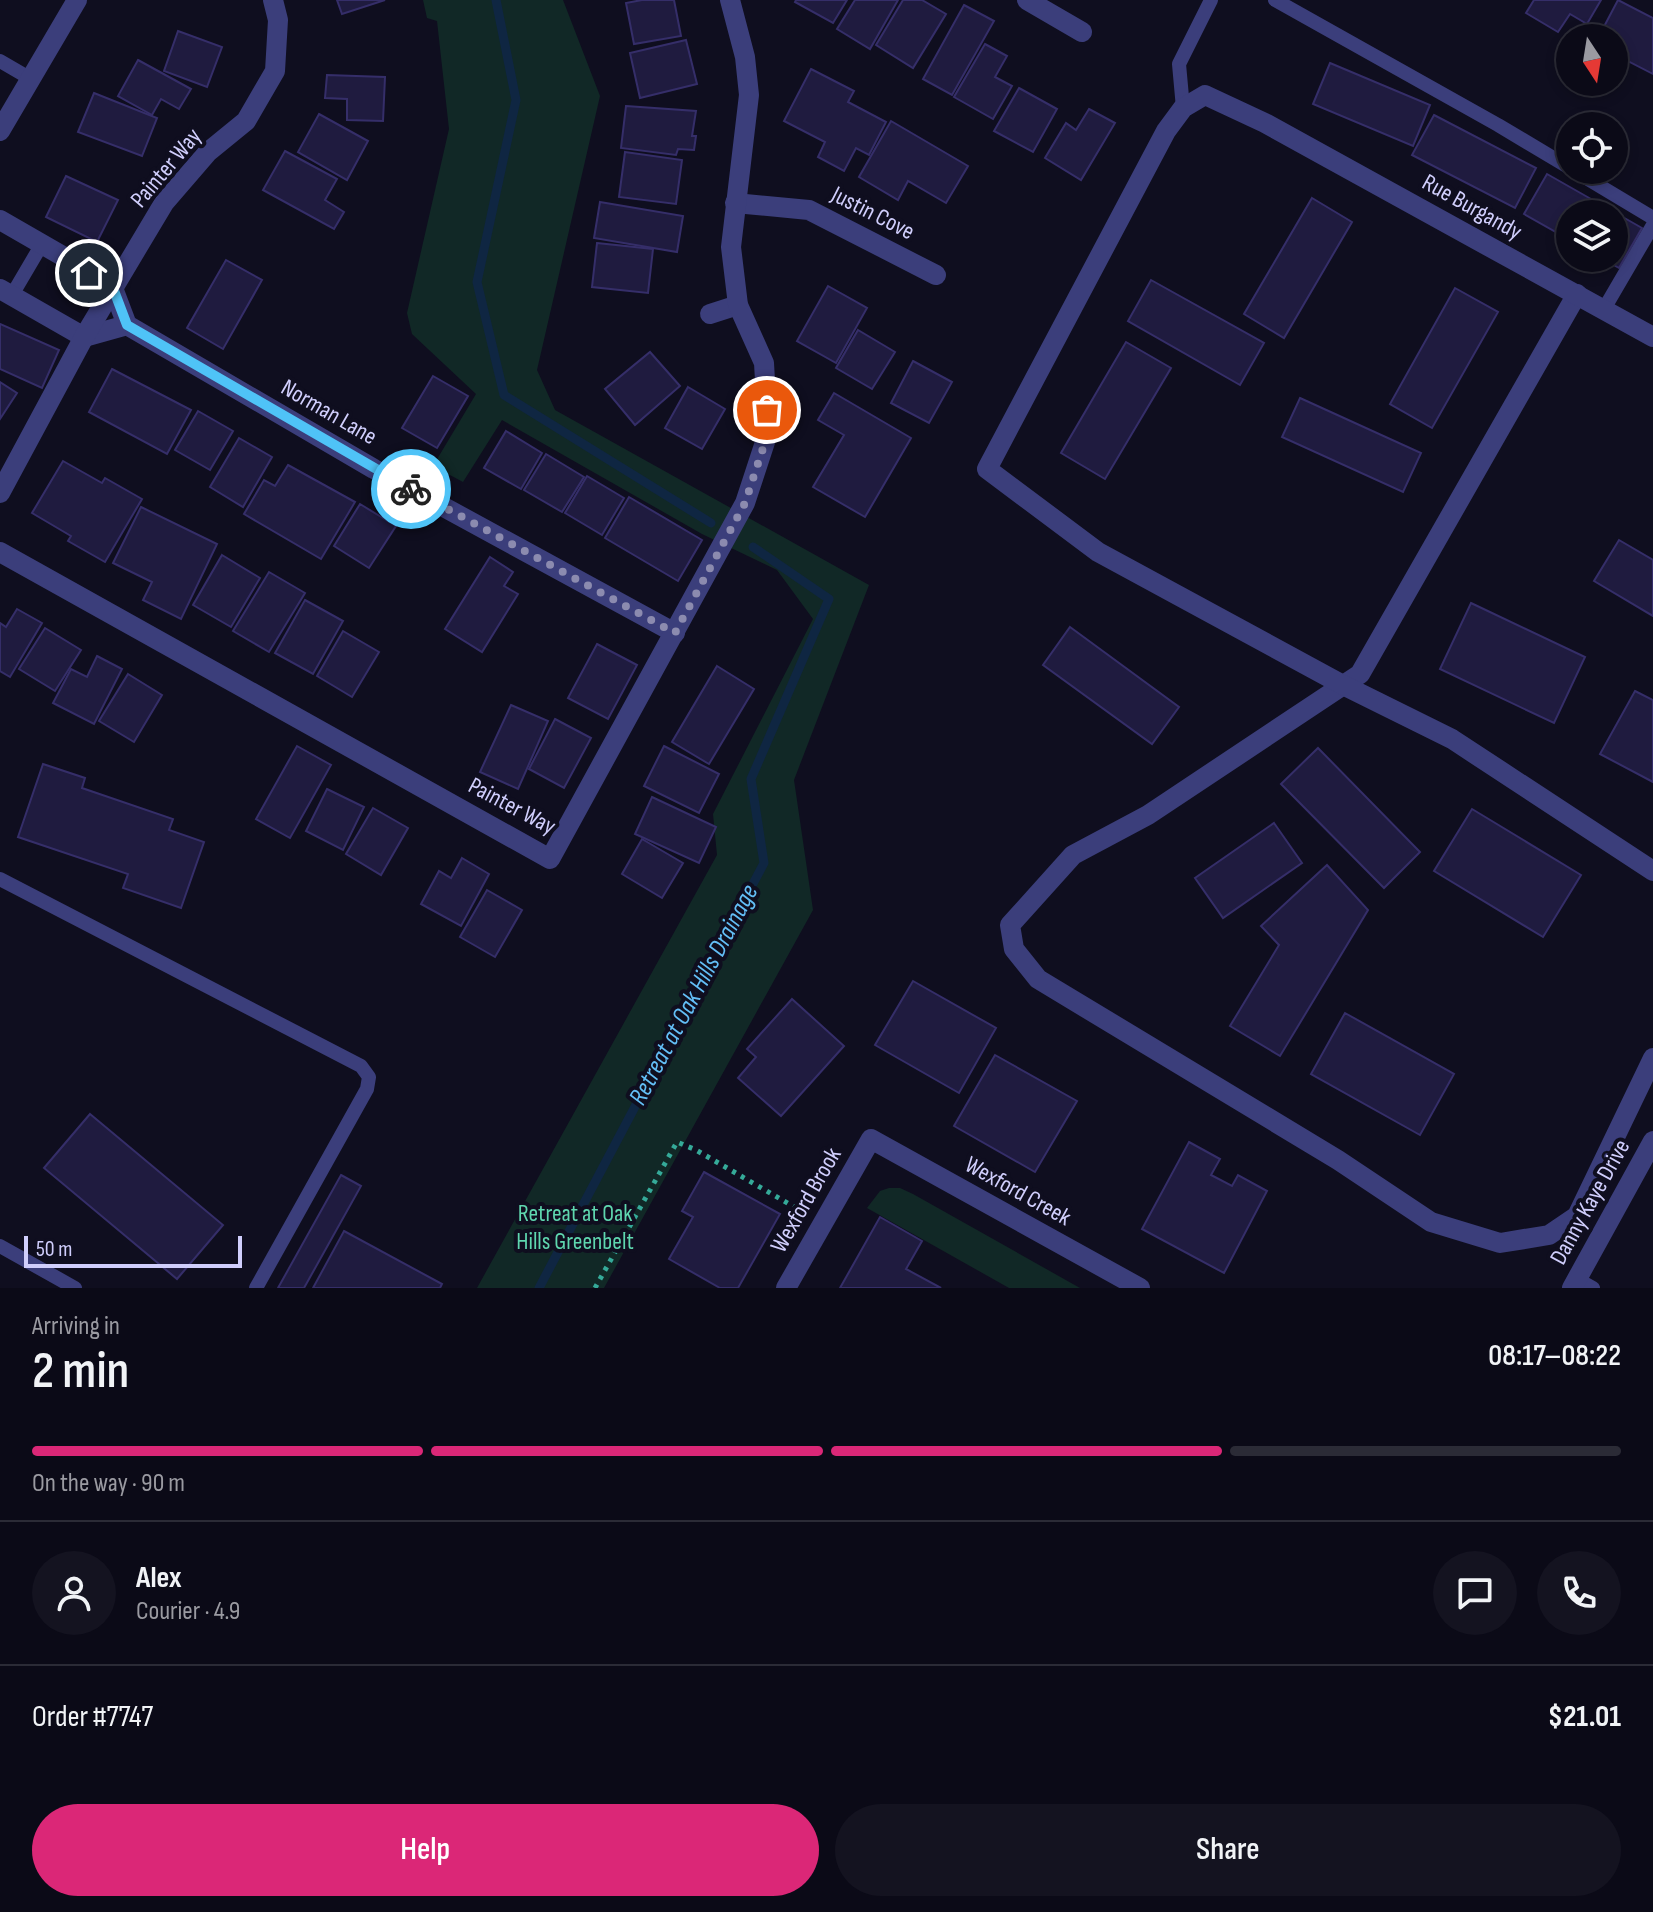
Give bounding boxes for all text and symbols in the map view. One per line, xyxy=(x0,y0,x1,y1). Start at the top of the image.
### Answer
north arrow xyxy=(1556,24,1628,96)
map controls xyxy=(1556,24,1628,272)
button: locate xyxy=(1556,112,1628,184)
street label: Painter Way xyxy=(124,122,208,214)
street label: Rue Burgandy xyxy=(1417,168,1527,246)
street label: Justin Cove xyxy=(826,179,919,246)
button: layers xyxy=(1556,200,1628,272)
pin xyxy=(55,239,123,307)
icon: home xyxy=(67,251,111,295)
street label: Norman Lane xyxy=(276,373,382,451)
pin xyxy=(733,376,801,444)
icon: bag xyxy=(745,388,789,432)
courier xyxy=(371,449,451,529)
icon: bike xyxy=(389,467,433,511)
street label: Painter Way xyxy=(463,771,561,841)
water label: Retreat at Oak Hills Drainage xyxy=(623,879,765,1111)
street label: Danny Kaye Drive xyxy=(1544,1134,1636,1270)
street label: Wexford Brook xyxy=(764,1142,848,1258)
street label: Wexford Creek xyxy=(960,1150,1076,1232)
park label: Retreat at Oak Hills Greenbelt xyxy=(516,1199,634,1256)
scale bar xyxy=(24,1232,242,1268)
text: 50 m xyxy=(36,1236,72,1263)
text: Arriving in xyxy=(32,1311,120,1342)
text: 08:17–08:22 xyxy=(1488,1338,1621,1374)
text: 2 min xyxy=(32,1340,129,1403)
text: On the way · 90 m xyxy=(32,1468,185,1499)
button: person xyxy=(32,1551,116,1635)
button: chat xyxy=(1433,1551,1517,1635)
button: phone xyxy=(1537,1551,1621,1635)
text: Alex xyxy=(136,1560,182,1596)
text: Courier · 4.9 xyxy=(136,1596,240,1627)
text: Order #7747 xyxy=(32,1699,153,1735)
text: $21.01 xyxy=(1548,1699,1621,1735)
button: Help xyxy=(32,1804,819,1896)
button: Share xyxy=(835,1804,1621,1896)

